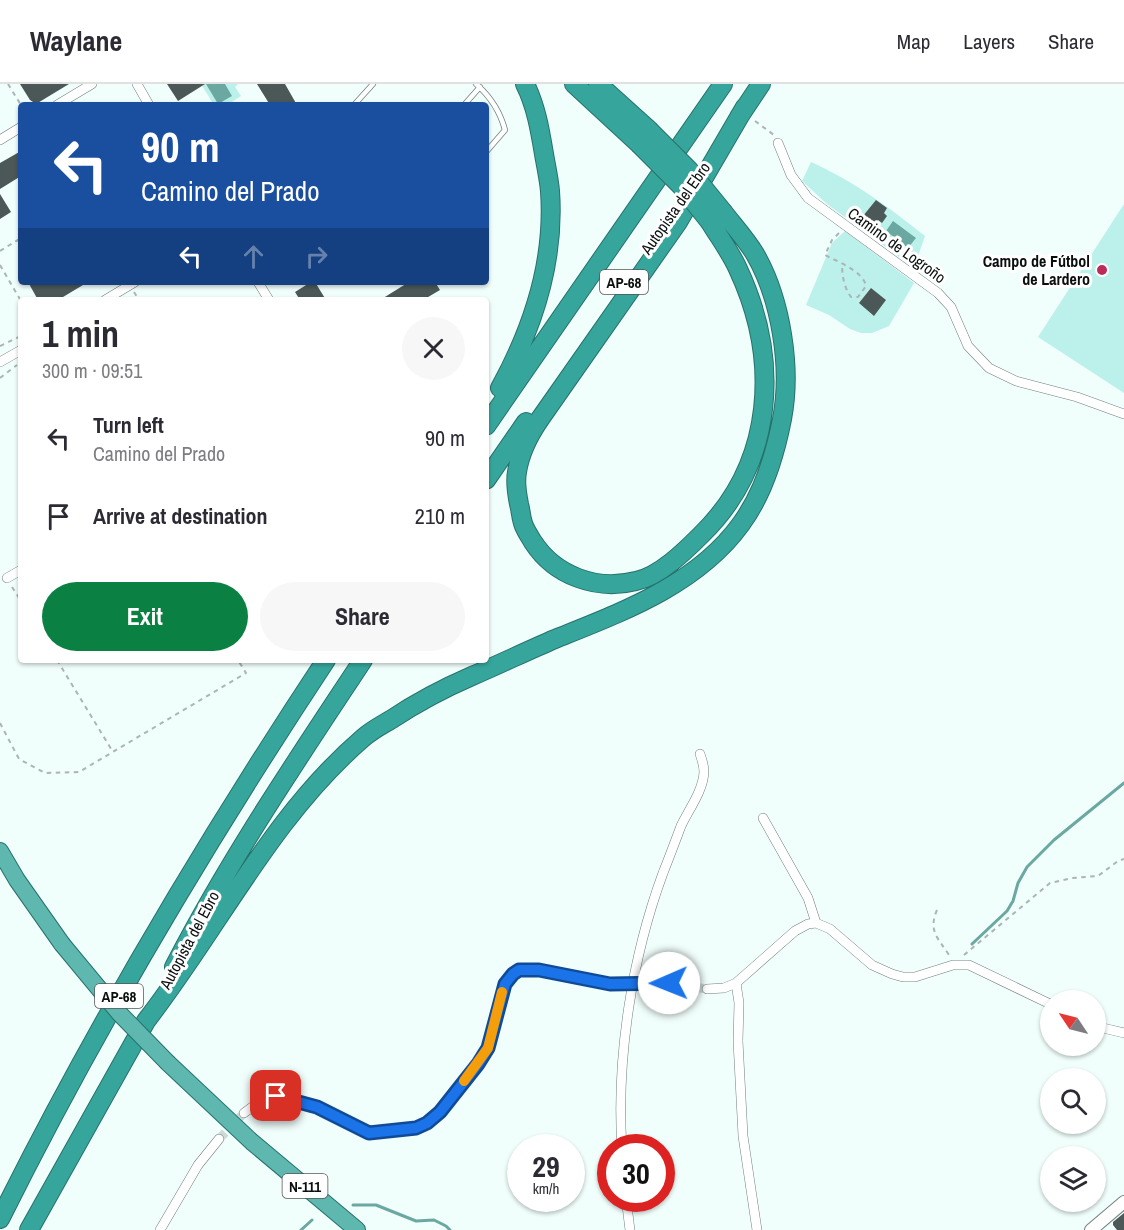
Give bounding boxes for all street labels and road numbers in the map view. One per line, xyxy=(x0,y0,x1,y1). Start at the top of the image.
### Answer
street label: Autopista del Ebro xyxy=(634,157,715,259)
street label: Camino de Logroño xyxy=(844,202,950,288)
road number: AP-68 xyxy=(600,270,648,294)
street label: Autopista del Ebro xyxy=(153,887,224,994)
road number: AP-68 xyxy=(95,984,143,1008)
road number: N-111 xyxy=(282,1174,328,1198)

